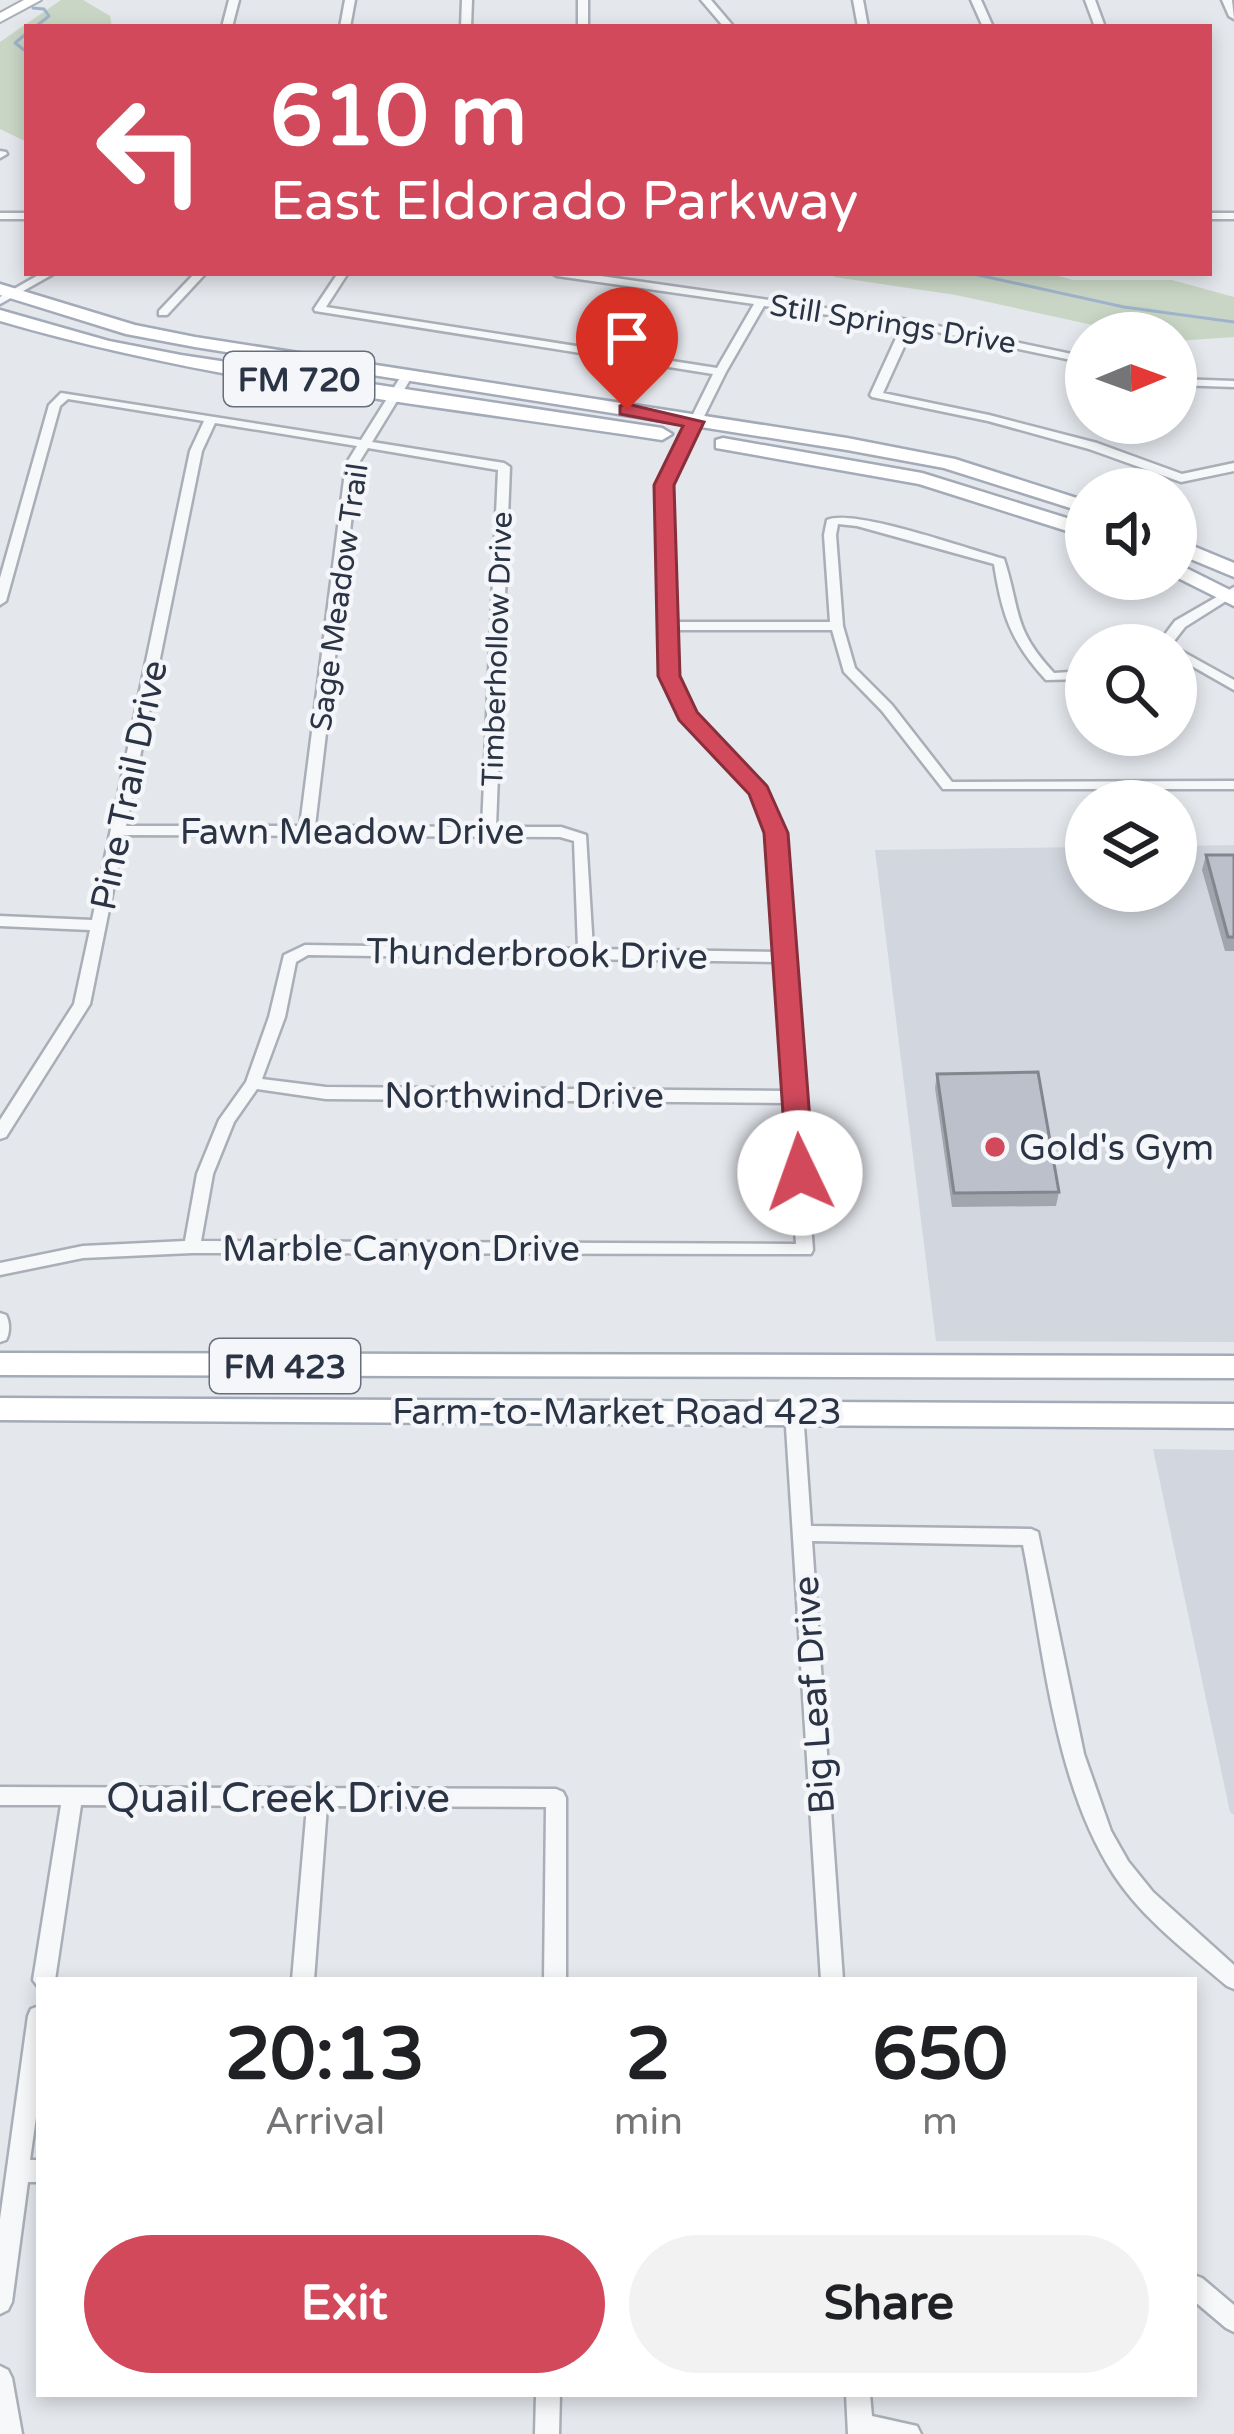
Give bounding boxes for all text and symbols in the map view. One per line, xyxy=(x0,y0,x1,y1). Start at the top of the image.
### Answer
text: 610 m xyxy=(270,67,527,168)
icon: left xyxy=(72,72,228,228)
text: East Eldorado Parkway xyxy=(270,169,858,234)
pin xyxy=(576,287,678,410)
street label: Still Springs Drive xyxy=(767,287,1019,362)
icon: arrive xyxy=(594,305,660,371)
north arrow xyxy=(1065,312,1197,444)
map controls xyxy=(1065,312,1197,912)
road number: FM 720 xyxy=(224,352,374,406)
street label: Sage Meadow Trail xyxy=(302,461,377,733)
button: sound xyxy=(1065,468,1197,600)
street label: Timberhollow Drive xyxy=(474,511,521,787)
button: search xyxy=(1065,624,1197,756)
street label: Pine Trail Drive xyxy=(82,656,177,914)
button: layers xyxy=(1065,780,1197,912)
street label: Fawn Meadow Drive xyxy=(180,811,524,854)
street label: Thunderbrook Drive xyxy=(366,930,708,979)
street label: Northwind Drive xyxy=(384,1075,664,1118)
position arrow xyxy=(737,1110,863,1236)
place label: Gold's Gym xyxy=(1019,1127,1214,1170)
marker: Gold's Gym xyxy=(982,1134,1008,1160)
street label: Marble Canyon Drive xyxy=(222,1228,580,1271)
road number: FM 423 xyxy=(210,1339,360,1393)
street label: Farm-to-Market Road 423 xyxy=(392,1391,842,1434)
street label: Big Leaf Drive xyxy=(785,1575,844,1815)
street label: Quail Creek Drive xyxy=(106,1773,450,1824)
text: 20:13 xyxy=(225,2012,425,2099)
text: 2 xyxy=(626,2012,671,2099)
text: 650 xyxy=(872,2012,1008,2099)
text: Arrival xyxy=(265,2098,385,2145)
text: min xyxy=(614,2098,683,2145)
text: m xyxy=(922,2098,958,2145)
button: Exit xyxy=(84,2235,605,2373)
button: Share xyxy=(629,2235,1149,2373)

